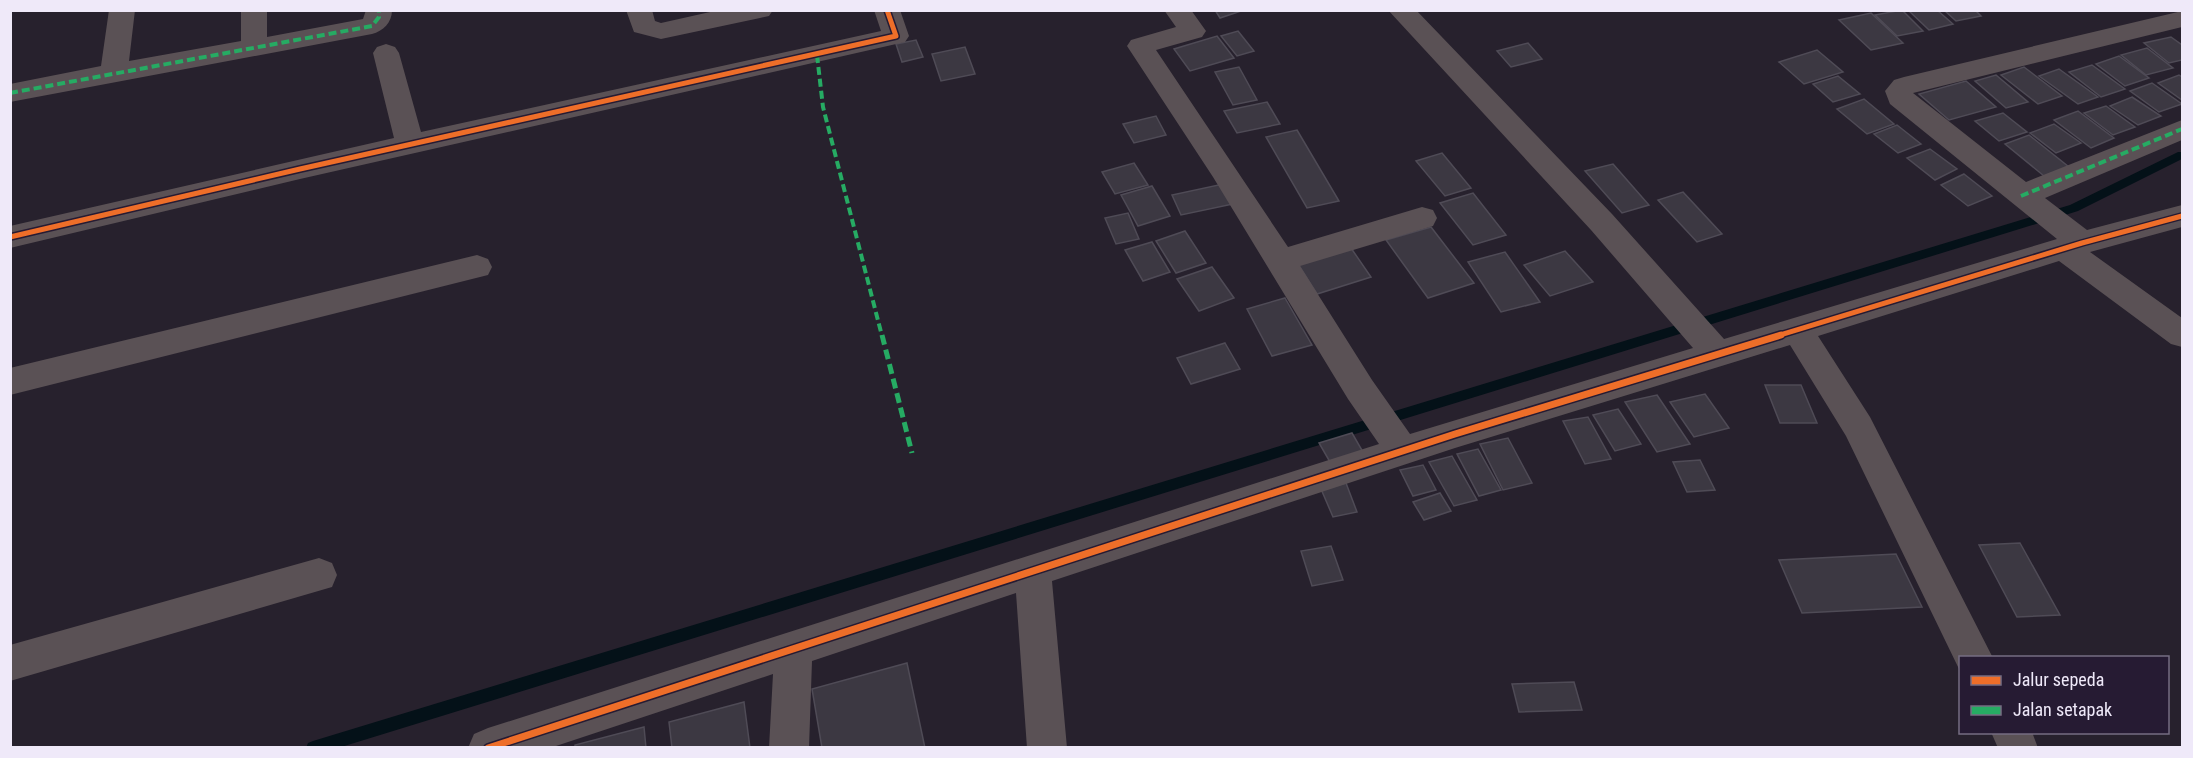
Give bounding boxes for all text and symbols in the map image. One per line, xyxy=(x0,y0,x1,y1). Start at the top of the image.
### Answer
legend xyxy=(1959,656,2169,734)
text: Jalur sepeda xyxy=(2013,669,2104,690)
text: Jalan setapak xyxy=(2013,699,2112,720)

